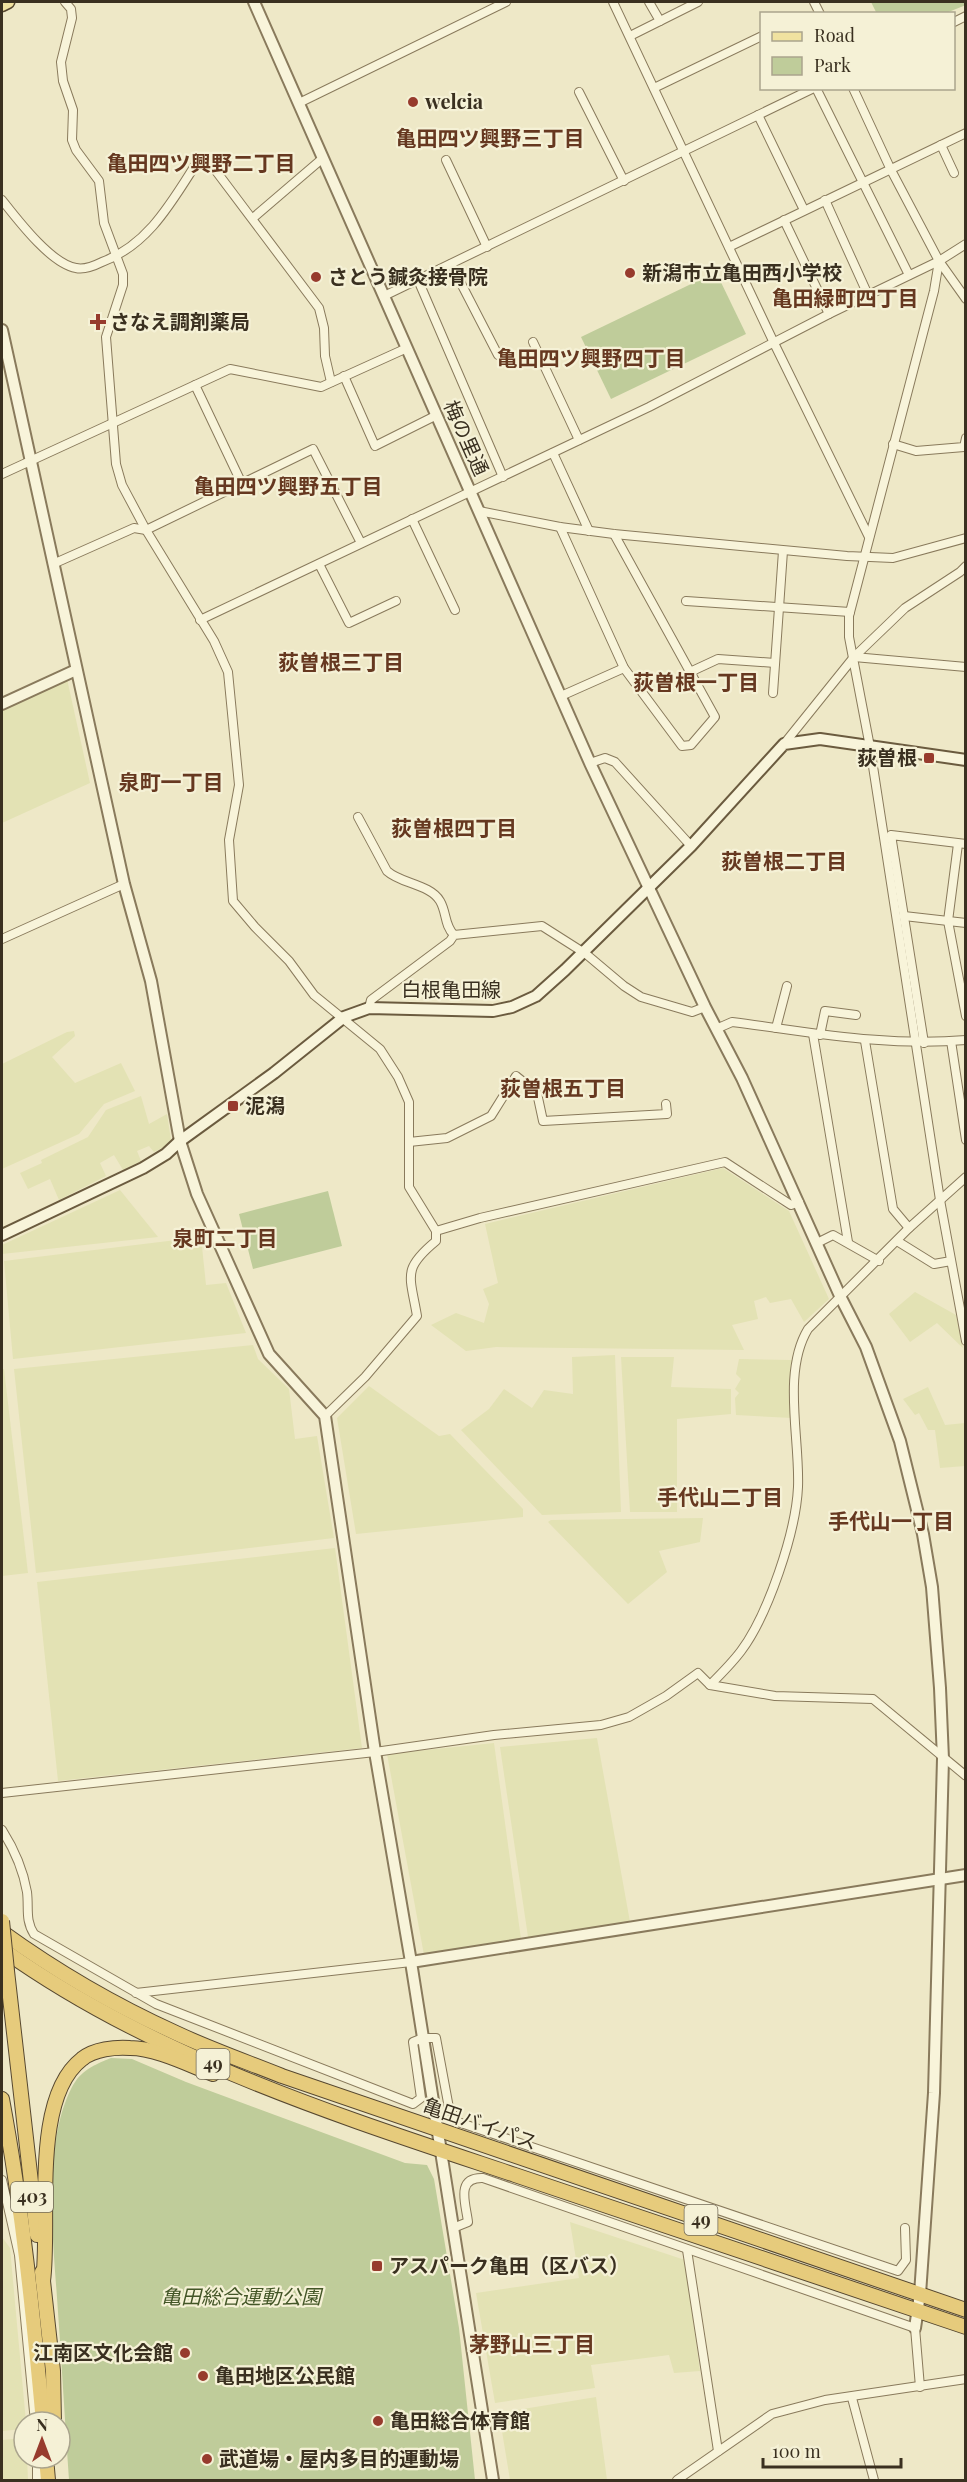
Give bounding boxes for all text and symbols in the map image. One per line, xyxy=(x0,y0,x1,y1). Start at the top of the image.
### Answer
legend xyxy=(760,12,955,90)
text: Road xyxy=(814,23,855,47)
text: Park xyxy=(814,53,851,77)
place label: welcia xyxy=(424,87,484,114)
marker: welcia xyxy=(406,95,420,109)
district label: 亀田四ツ興野三丁目 xyxy=(396,123,585,151)
district label: 亀田四ツ興野二丁目 xyxy=(107,148,296,176)
place label: 新潟市立亀田西小学校 xyxy=(642,258,842,285)
place label: さとう鍼灸接骨院 xyxy=(328,262,488,289)
marker: 新潟市立亀田西小学校 xyxy=(623,266,637,280)
marker: さとう鍼灸接骨院 xyxy=(309,270,323,284)
district label: 亀田緑町四丁目 xyxy=(772,283,919,311)
place label: さなえ調剤薬局 xyxy=(110,307,250,334)
marker: さなえ調剤薬局 xyxy=(91,315,105,329)
district label: 亀田四ツ興野四丁目 xyxy=(497,343,686,371)
street label: 梅の里通 xyxy=(439,395,496,479)
district label: 亀田四ツ興野五丁目 xyxy=(194,471,383,499)
district label: 荻曽根三丁目 xyxy=(278,647,404,675)
district label: 荻曽根一丁目 xyxy=(633,667,759,695)
place label: 荻曽根 xyxy=(857,743,917,770)
marker: 荻曽根 xyxy=(922,751,936,765)
district label: 泉町一丁目 xyxy=(119,767,224,795)
district label: 荻曽根四丁目 xyxy=(391,813,517,841)
district label: 荻曽根二丁目 xyxy=(721,846,847,874)
street label: 白根亀田線 xyxy=(401,975,501,1002)
district label: 荻曽根五丁目 xyxy=(500,1073,626,1101)
place label: 泥潟 xyxy=(245,1091,285,1118)
marker: 泥潟 xyxy=(226,1099,240,1113)
district label: 泉町二丁目 xyxy=(173,1223,278,1251)
district label: 手代山二丁目 xyxy=(657,1482,783,1510)
district label: 手代山一丁目 xyxy=(828,1506,954,1534)
road number: 49 xyxy=(196,2049,230,2079)
street label: 亀田バイパス xyxy=(420,2090,541,2155)
road number: 403 xyxy=(11,2182,53,2212)
road number: 49 xyxy=(684,2205,718,2235)
place label: アスパーク亀田（区バス） xyxy=(389,2251,629,2278)
marker: アスパーク亀田（区バス） xyxy=(370,2259,384,2273)
park label: 亀田総合運動公園 xyxy=(161,2282,324,2309)
district label: 茅野山三丁目 xyxy=(469,2329,595,2357)
place label: 江南区文化会館 xyxy=(33,2338,173,2365)
marker: 江南区文化会館 xyxy=(178,2346,192,2360)
place label: 亀田地区公民館 xyxy=(215,2361,355,2388)
marker: 亀田地区公民館 xyxy=(196,2369,210,2383)
place label: 亀田総合体育館 xyxy=(390,2406,530,2433)
north arrow xyxy=(12,2410,72,2470)
text: N xyxy=(36,2414,48,2435)
marker: 亀田総合体育館 xyxy=(371,2414,385,2428)
scale bar xyxy=(763,2431,901,2469)
text: 100 m xyxy=(772,2439,821,2463)
place label: 武道場・屋内多目的運動場 xyxy=(219,2444,459,2471)
marker: 武道場・屋内多目的運動場 xyxy=(200,2452,214,2466)

